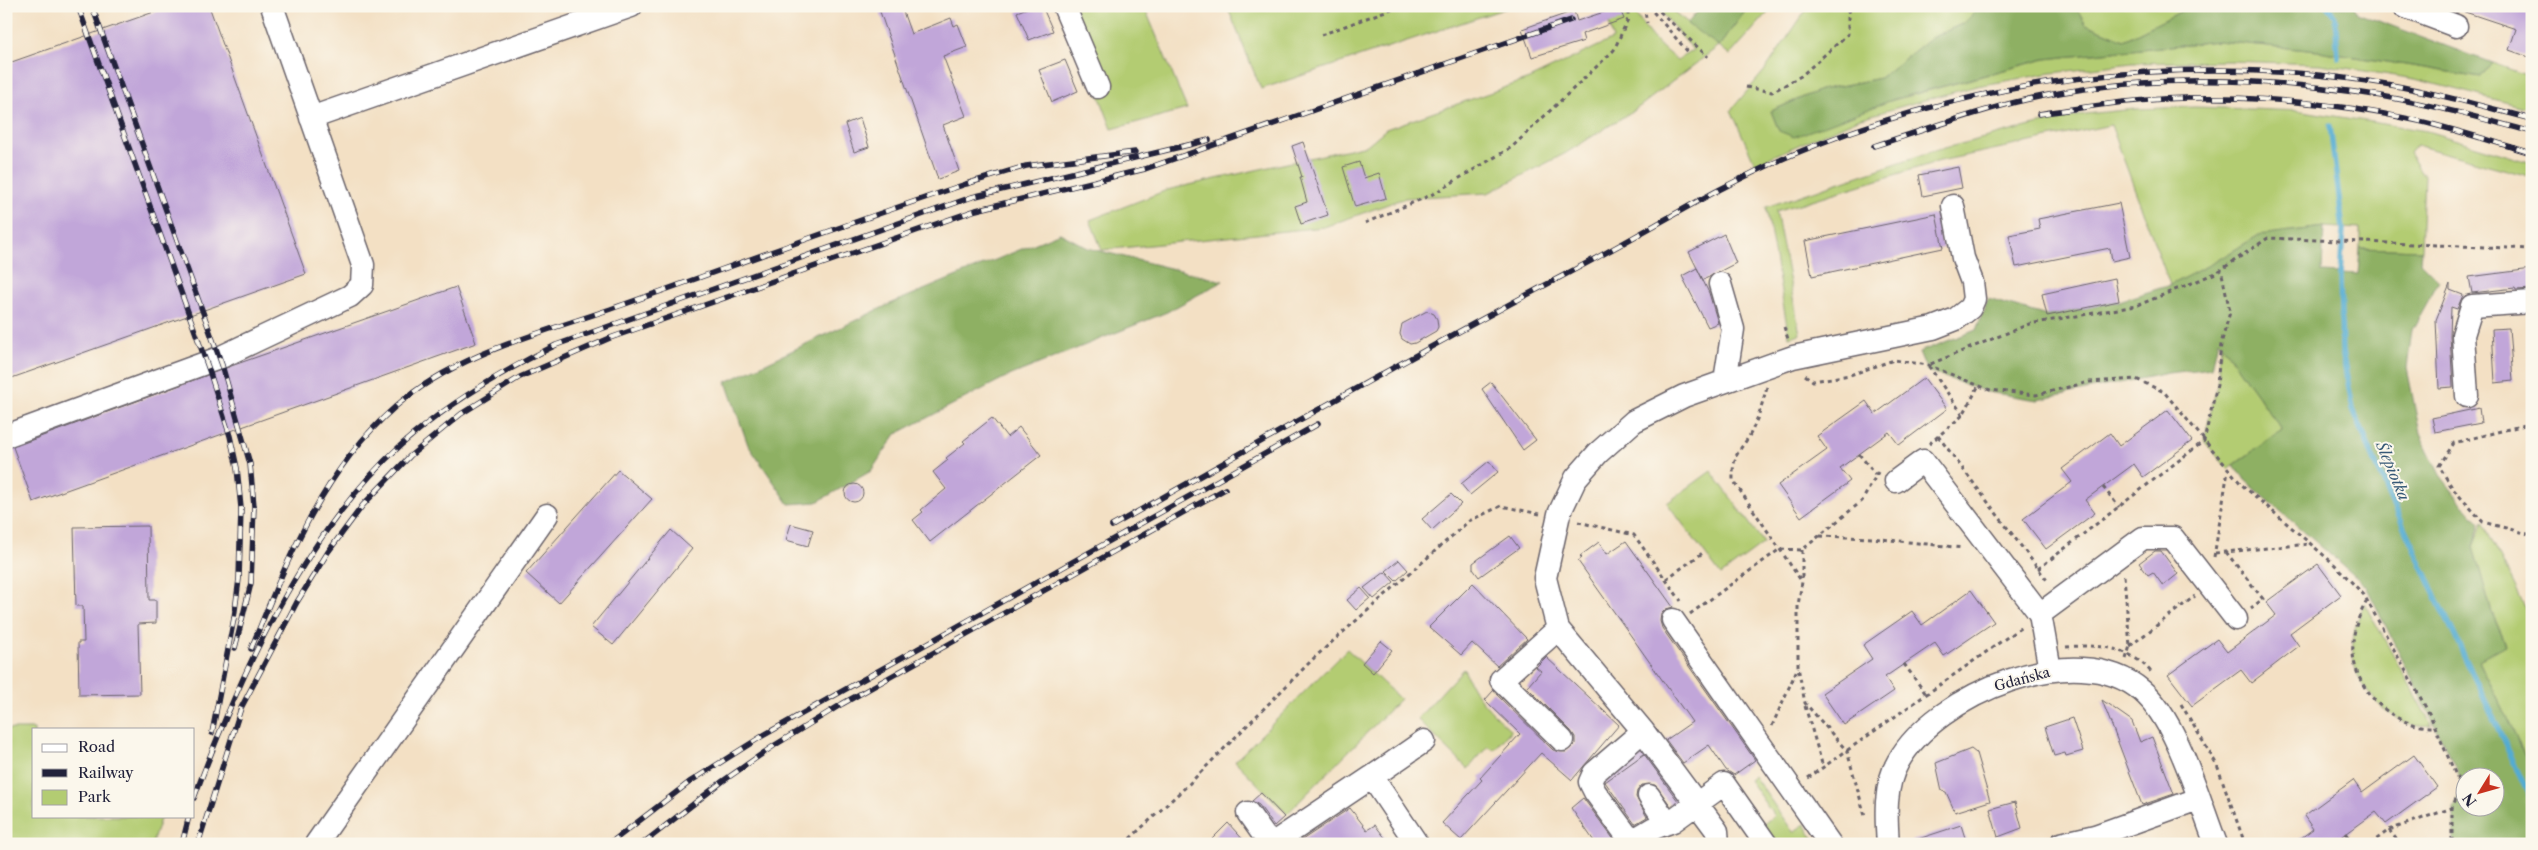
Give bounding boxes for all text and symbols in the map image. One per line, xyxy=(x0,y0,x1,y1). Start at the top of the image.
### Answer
water label: Ślepiotka xyxy=(2372,438,2414,503)
street label: Gdańska xyxy=(1992,663,2052,695)
legend xyxy=(32,728,195,818)
text: Road xyxy=(78,737,115,756)
text: Railway xyxy=(78,763,134,782)
north arrow xyxy=(2456,768,2506,818)
text: Park xyxy=(78,787,112,806)
text: N xyxy=(2459,790,2480,810)

